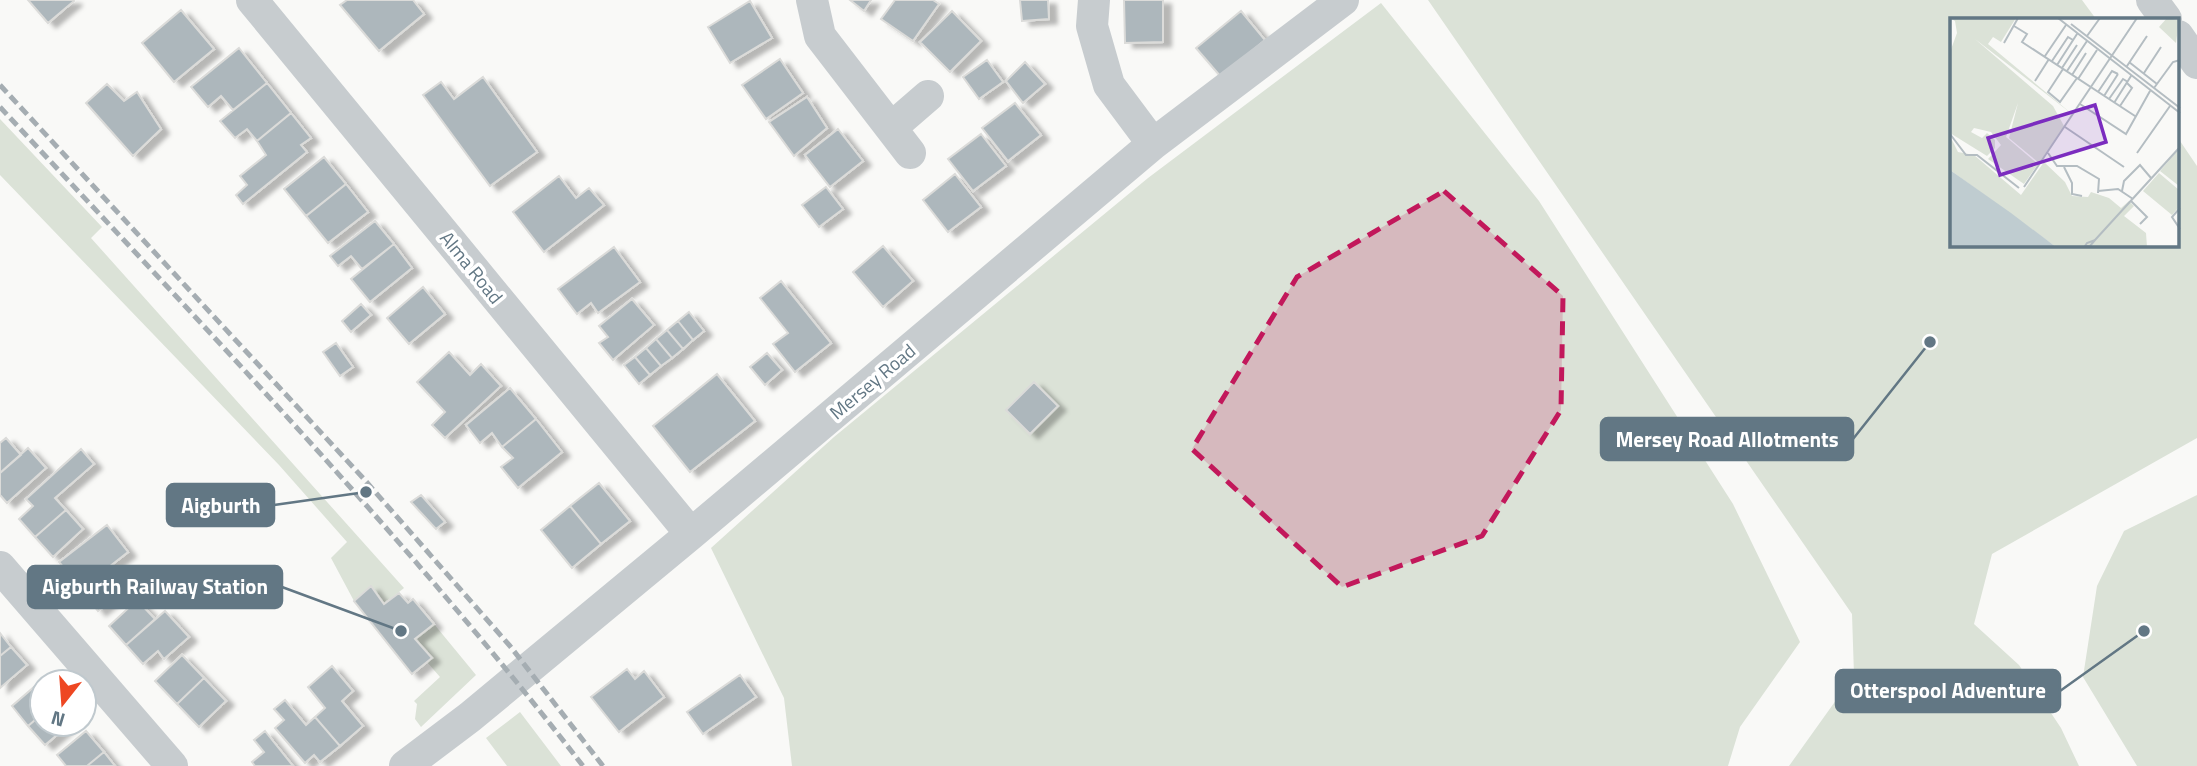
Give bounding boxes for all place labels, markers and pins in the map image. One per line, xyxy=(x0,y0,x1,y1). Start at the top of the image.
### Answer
callout: Mersey Road Allotments xyxy=(1601,418,1853,460)
callout: Aigburth xyxy=(167,484,274,526)
callout: Aigburth Railway Station xyxy=(28,566,282,608)
callout: Otterspool Adventure xyxy=(1836,670,2060,712)

